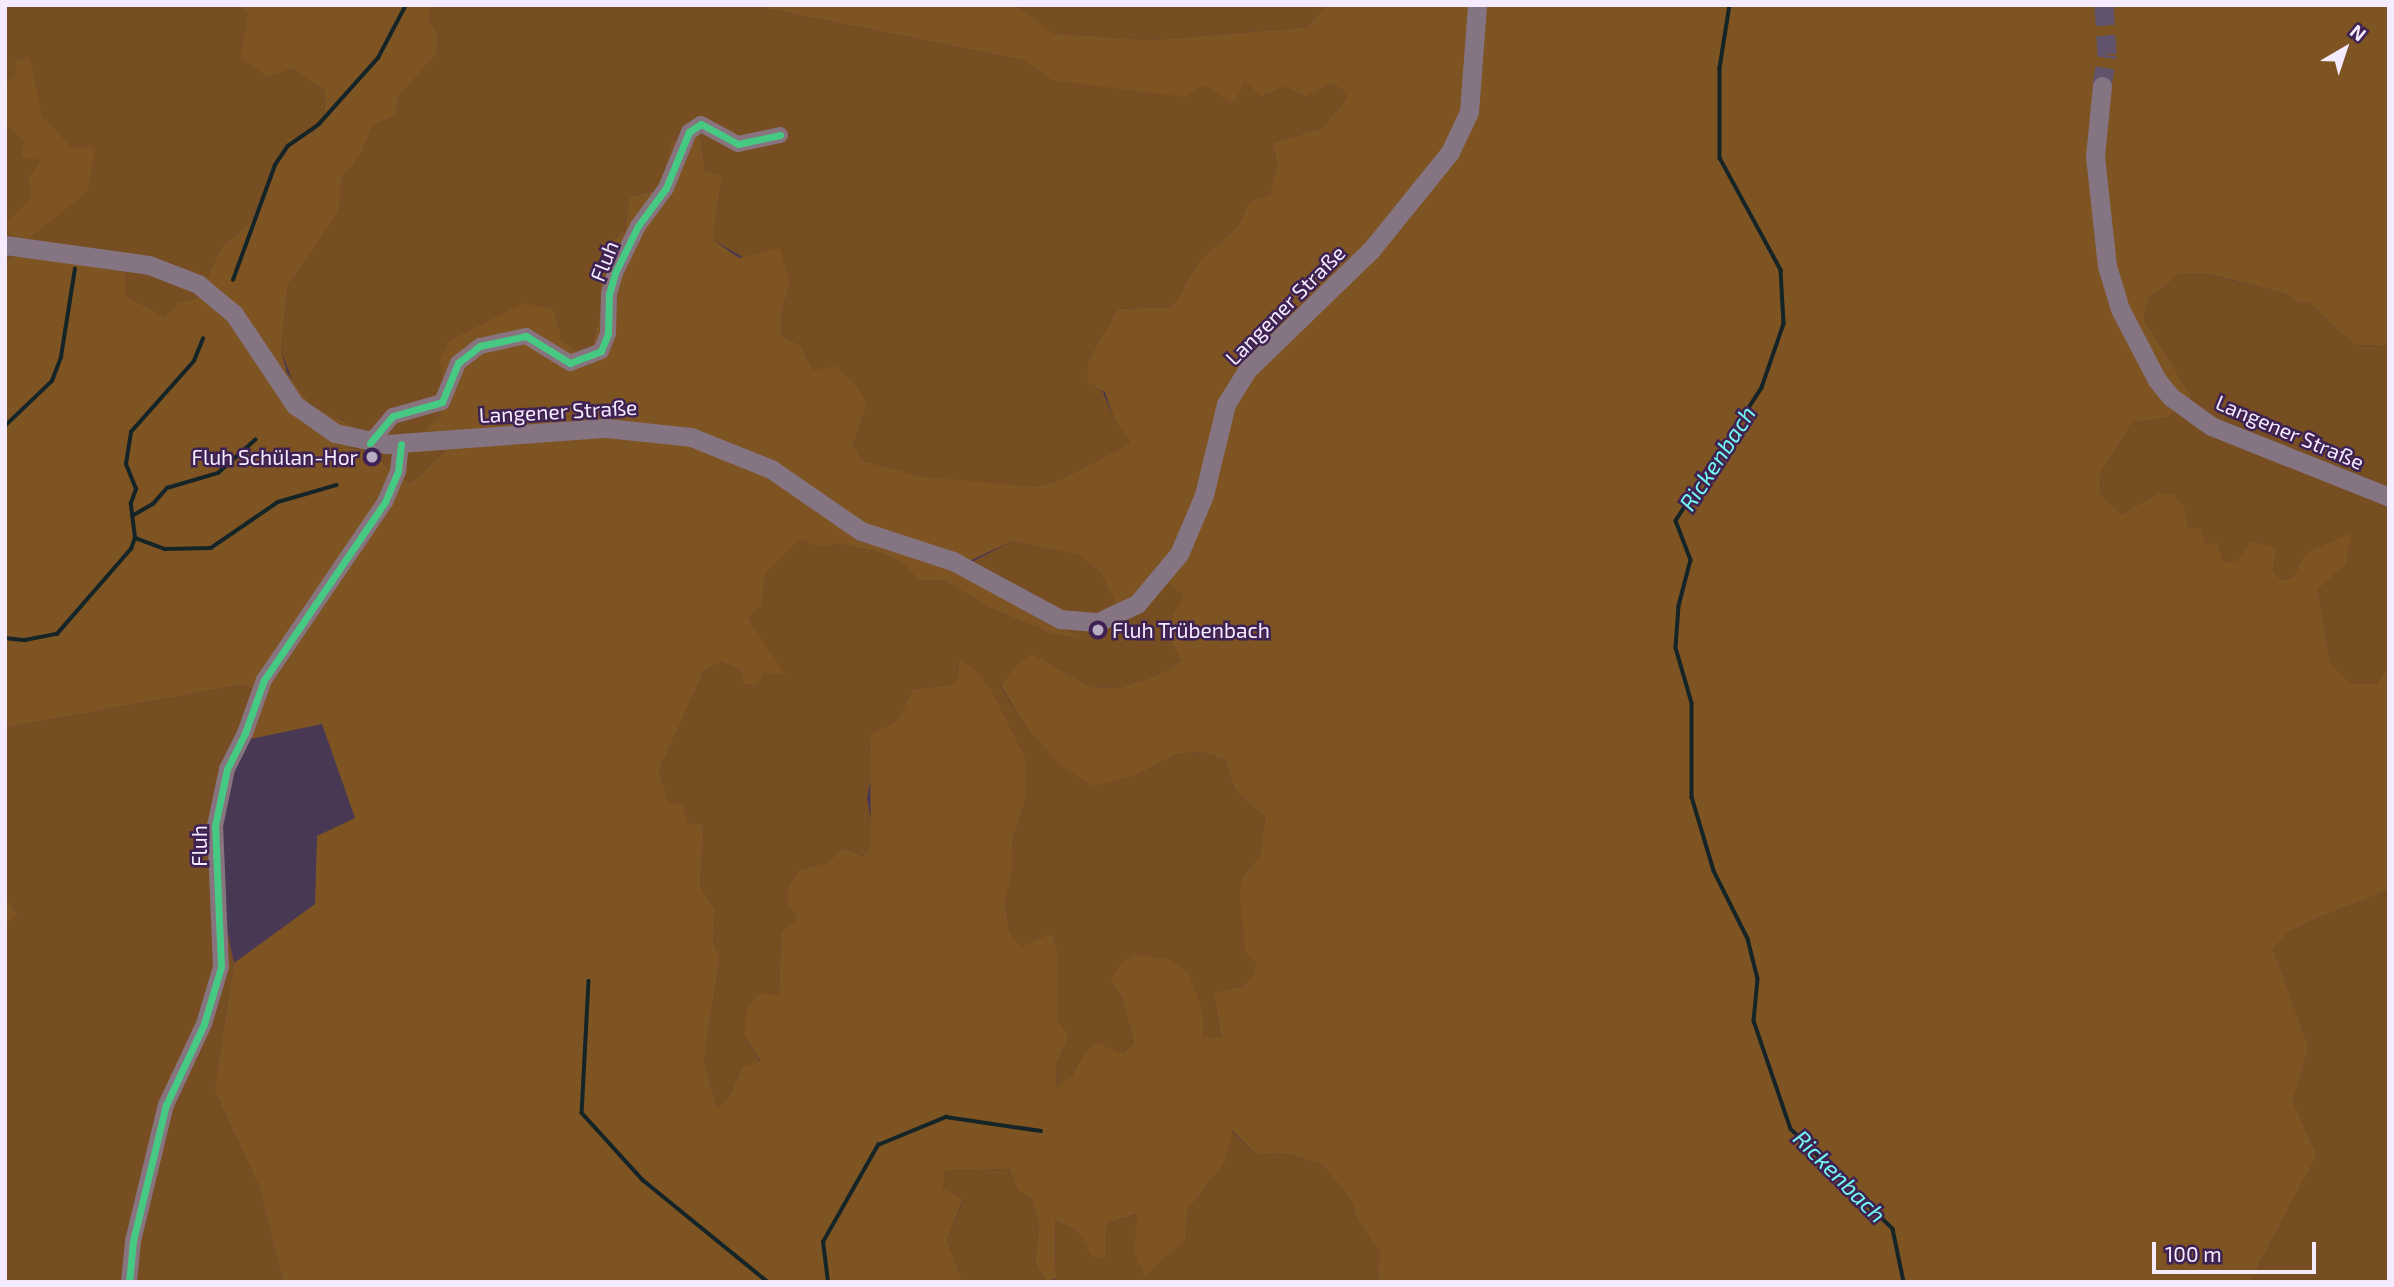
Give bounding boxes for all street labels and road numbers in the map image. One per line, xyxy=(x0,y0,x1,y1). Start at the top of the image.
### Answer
street label: Fluh xyxy=(585,237,623,285)
street label: Langener Straße xyxy=(1220,240,1350,370)
street label: Langener Straße xyxy=(2212,389,2368,475)
street label: Langener Straße xyxy=(478,394,638,428)
street label: Fluh xyxy=(186,825,212,867)

